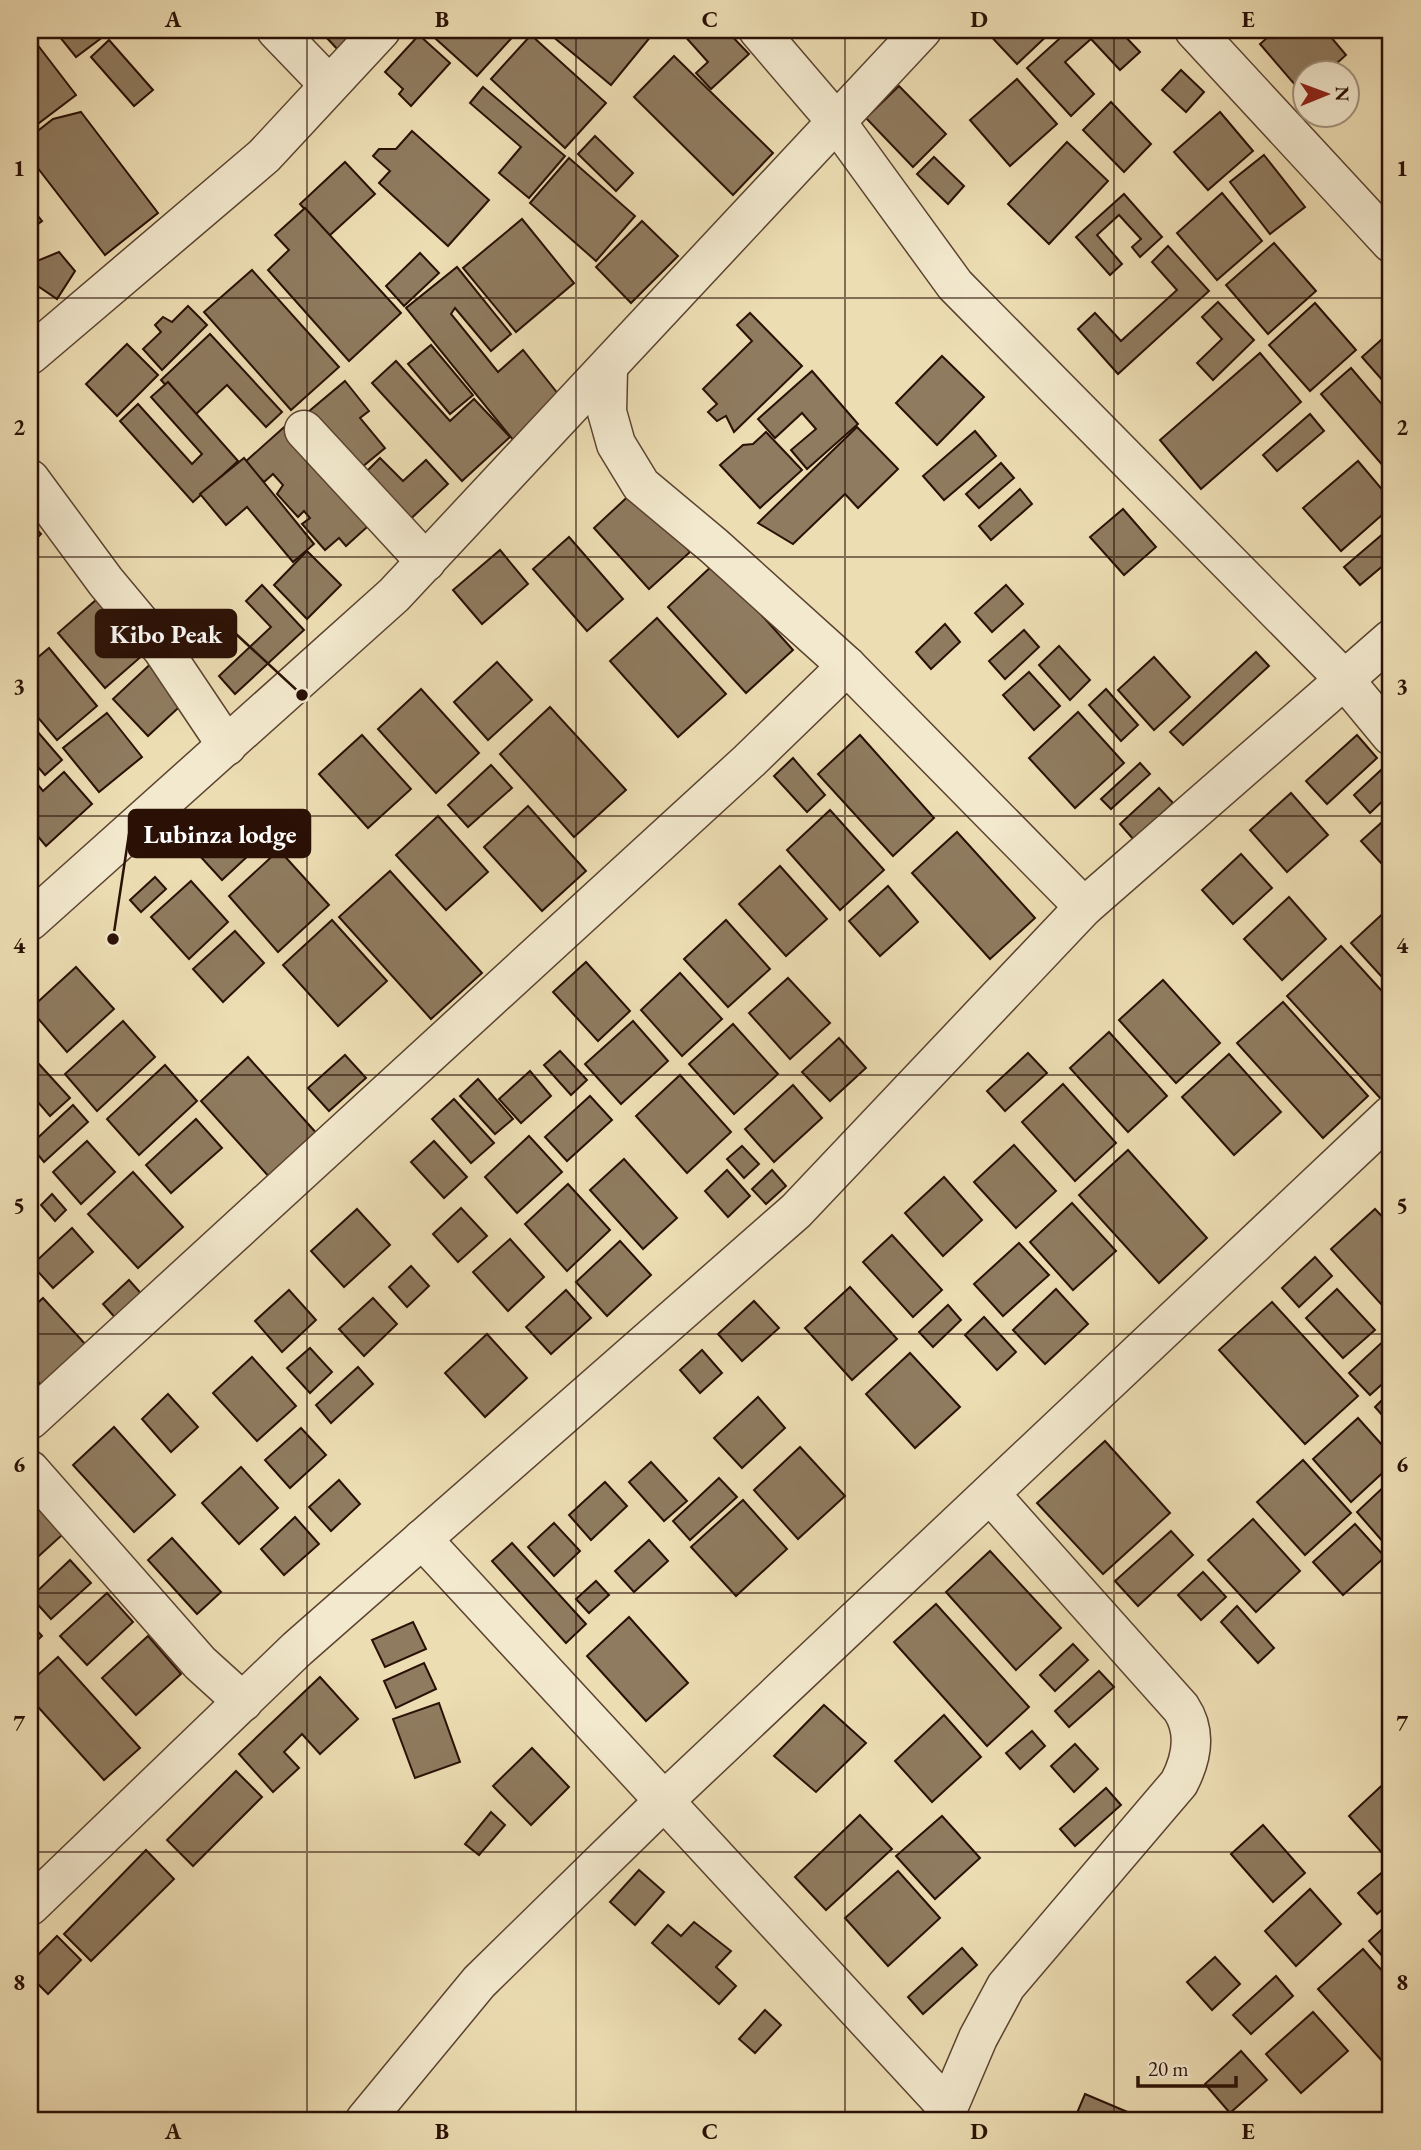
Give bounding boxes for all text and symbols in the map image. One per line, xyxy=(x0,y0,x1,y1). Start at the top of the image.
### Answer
text: A xyxy=(164,4,182,34)
text: B xyxy=(435,4,449,34)
text: C xyxy=(702,4,718,34)
text: D xyxy=(970,4,988,34)
text: E xyxy=(1241,4,1255,34)
north arrow xyxy=(1292,60,1362,130)
text: N xyxy=(1330,86,1355,102)
text: 1 xyxy=(13,153,25,183)
text: 1 xyxy=(1396,153,1408,183)
text: 2 xyxy=(13,412,25,442)
text: 2 xyxy=(1396,412,1408,442)
callout: Kibo Peak xyxy=(96,610,236,657)
text: Kibo Peak xyxy=(110,617,223,651)
text: 3 xyxy=(13,671,25,701)
text: 3 xyxy=(1396,671,1408,701)
callout: Lubinza lodge xyxy=(129,810,310,857)
text: Lubinza lodge xyxy=(143,817,297,851)
text: 4 xyxy=(13,930,26,960)
text: 4 xyxy=(1396,930,1409,960)
text: 5 xyxy=(13,1190,25,1220)
text: 5 xyxy=(1396,1190,1408,1220)
text: 6 xyxy=(13,1449,25,1479)
text: 6 xyxy=(1396,1449,1408,1479)
text: 7 xyxy=(13,1708,26,1738)
text: 7 xyxy=(1396,1708,1409,1738)
text: 8 xyxy=(13,1967,25,1997)
text: 8 xyxy=(1396,1967,1408,1997)
scale bar xyxy=(1138,2045,1236,2089)
text: 20 m xyxy=(1148,2055,1189,2082)
text: A xyxy=(164,2116,182,2146)
text: B xyxy=(435,2116,449,2146)
text: C xyxy=(702,2116,718,2146)
text: D xyxy=(970,2116,988,2146)
text: E xyxy=(1241,2116,1255,2146)

